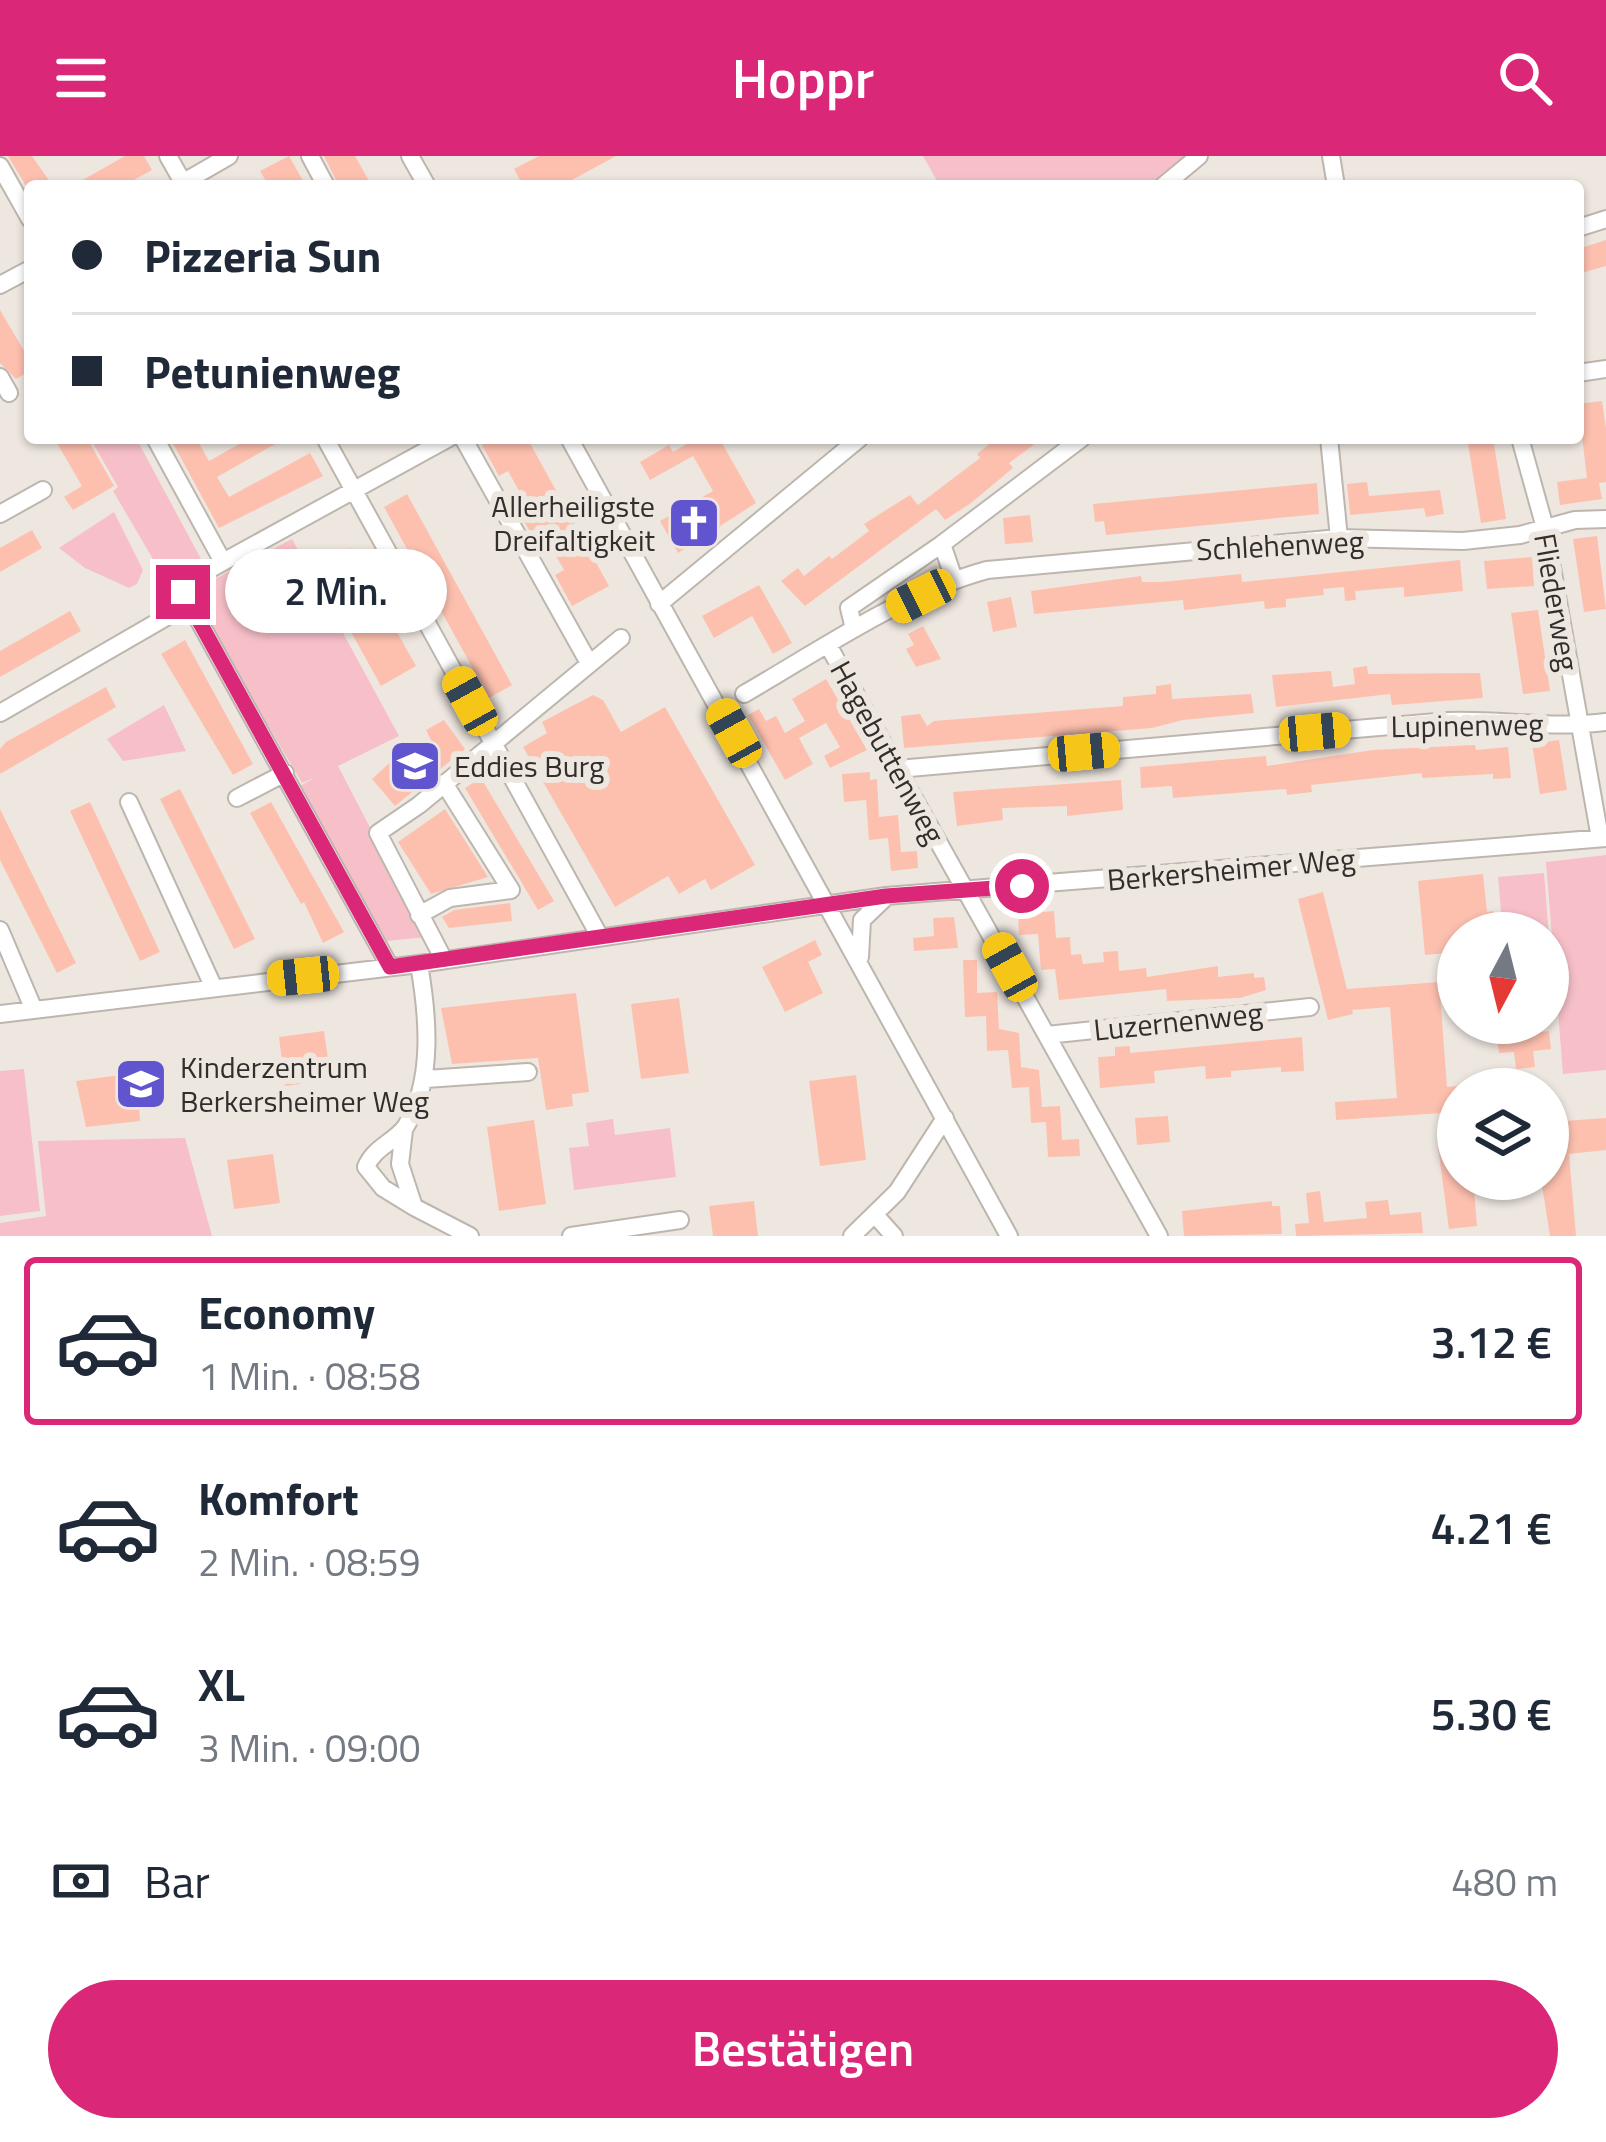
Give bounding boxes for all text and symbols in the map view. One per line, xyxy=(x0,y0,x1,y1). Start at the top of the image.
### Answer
text: Hoppr xyxy=(732,37,874,119)
icon: menu xyxy=(48,45,114,111)
icon: search xyxy=(1492,45,1558,111)
text: Pizzeria Sun xyxy=(144,221,381,289)
text: Petunienweg xyxy=(144,337,401,405)
place label: Allerheiligste Dreifaltigkeit xyxy=(491,483,655,563)
church icon: Allerheiligste Dreifaltigkeit xyxy=(666,495,722,551)
street label: Schlehenweg xyxy=(1195,518,1365,572)
street label: Fliederweg xyxy=(1522,530,1592,674)
callout: 2 Min. xyxy=(225,550,447,634)
text: 2 Min. xyxy=(284,561,388,620)
car xyxy=(881,564,961,628)
route end xyxy=(156,565,210,619)
street label: Hagebuttenweg xyxy=(819,652,957,852)
car xyxy=(437,661,503,741)
car xyxy=(701,693,767,773)
street label: Lupinenweg xyxy=(1390,701,1544,749)
car xyxy=(1278,711,1352,753)
car xyxy=(1047,731,1121,773)
school or university icon: Eddies Burg xyxy=(387,738,443,794)
place label: Eddies Burg xyxy=(454,743,604,789)
street label: Berkersheimer Weg xyxy=(1105,835,1357,903)
route start xyxy=(995,859,1049,913)
north arrow xyxy=(1437,912,1569,1044)
map controls xyxy=(1437,912,1569,1200)
car xyxy=(977,927,1043,1007)
car xyxy=(265,954,341,998)
street label: Luzernenweg xyxy=(1091,989,1265,1053)
place label: Kinderzentrum Berkersheimer Weg xyxy=(180,1044,429,1124)
school or university icon: Kinderzentrum Berkersheimer Weg xyxy=(113,1056,169,1112)
button: layers xyxy=(1437,1068,1569,1200)
text: Economy xyxy=(198,1278,375,1346)
icon: car xyxy=(54,1287,162,1395)
text: 3.12 € xyxy=(1431,1307,1552,1375)
text: 1 Min. · 08:58 xyxy=(198,1346,421,1405)
text: Komfort xyxy=(198,1464,359,1532)
icon: car xyxy=(54,1473,162,1581)
text: 4.21 € xyxy=(1431,1493,1552,1561)
text: 2 Min. · 08:59 xyxy=(198,1532,421,1591)
text: XL xyxy=(198,1650,245,1718)
icon: car xyxy=(54,1659,162,1767)
text: 5.30 € xyxy=(1431,1679,1552,1747)
text: 3 Min. · 09:00 xyxy=(198,1718,421,1777)
text: Bar xyxy=(144,1847,210,1915)
icon: cash xyxy=(48,1848,114,1914)
text: 480 m xyxy=(1451,1852,1558,1911)
button: Bestätigen xyxy=(48,1980,1558,2118)

